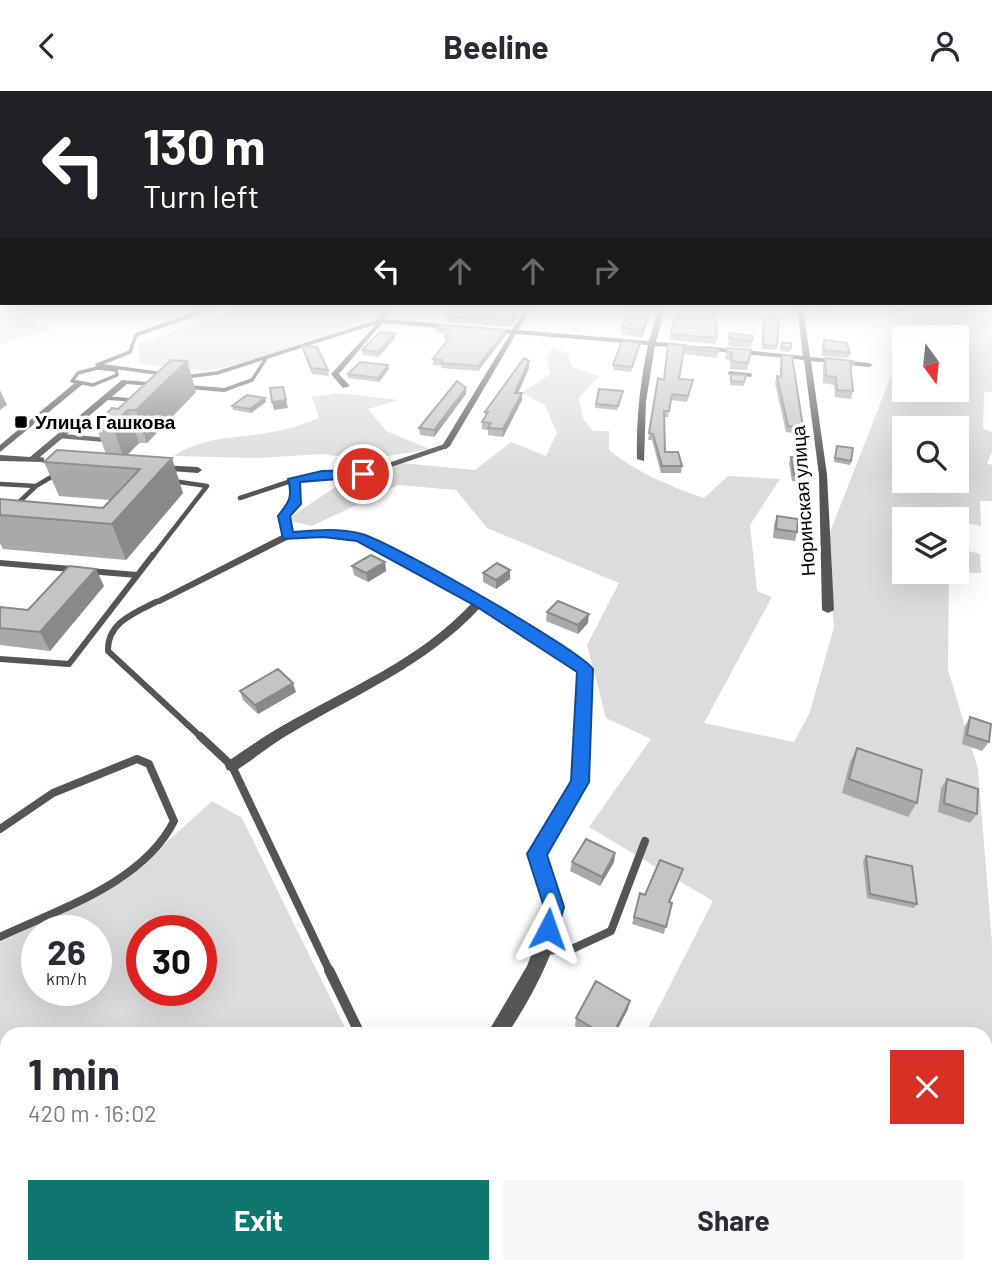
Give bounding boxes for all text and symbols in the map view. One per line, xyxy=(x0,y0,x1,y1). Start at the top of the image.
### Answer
icon: back xyxy=(28,27,66,65)
text: Beeline xyxy=(443,27,549,65)
icon: person xyxy=(926,27,964,65)
text: 130 m xyxy=(143,116,265,175)
icon: left xyxy=(28,119,119,210)
text: Turn left xyxy=(143,176,260,214)
icon: left xyxy=(368,252,406,290)
icon: ahead xyxy=(441,252,479,290)
icon: ahead xyxy=(514,252,552,290)
icon: right xyxy=(587,252,625,290)
north arrow xyxy=(892,325,970,403)
map controls xyxy=(892,325,969,584)
place label: Улица Гашкова xyxy=(35,410,176,433)
marker: Улица Гашкова xyxy=(13,414,29,430)
button: search xyxy=(892,416,969,493)
street label: Норинская улица xyxy=(786,424,819,577)
pin xyxy=(333,444,393,504)
icon: arrive xyxy=(344,455,382,493)
button: layers xyxy=(892,507,969,584)
position arrow xyxy=(511,892,585,966)
speed limit sign: 30 xyxy=(126,915,217,1006)
text: 26 xyxy=(47,930,86,972)
text: km/h xyxy=(46,967,87,989)
text: 1 min xyxy=(28,1048,120,1098)
button: close xyxy=(890,1050,964,1124)
text: 420 m · 16:02 xyxy=(28,1099,157,1127)
button: Exit xyxy=(28,1180,489,1260)
button: Share xyxy=(503,1180,964,1260)

